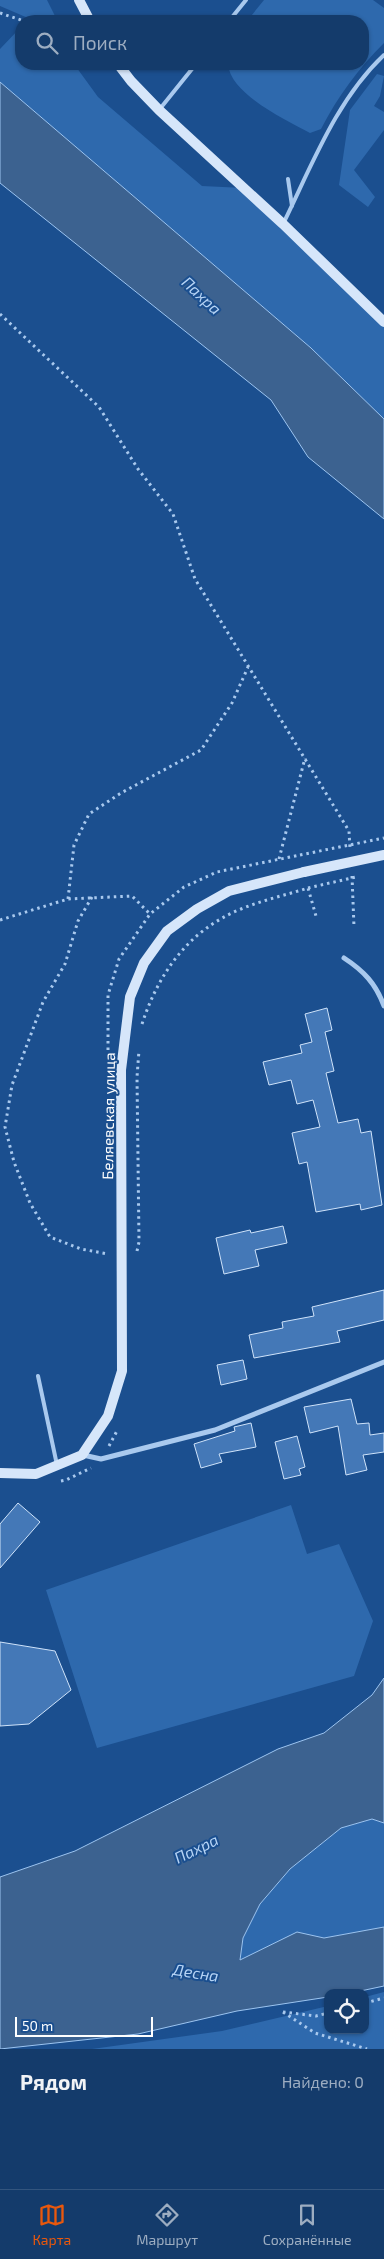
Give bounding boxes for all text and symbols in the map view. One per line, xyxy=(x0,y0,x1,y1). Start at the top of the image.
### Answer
search box xyxy=(15,15,369,70)
icon: search xyxy=(33,29,61,57)
text: Поиск xyxy=(73,31,127,54)
water label: Пахра xyxy=(178,272,226,318)
street label: Беляевская улица xyxy=(98,1052,119,1180)
water label: Пахра xyxy=(171,1829,221,1867)
water label: Десна xyxy=(171,1959,220,1985)
map controls xyxy=(324,1989,369,2034)
button: locate xyxy=(324,1989,369,2034)
scale bar xyxy=(15,2014,152,2037)
text: 50 m xyxy=(22,2017,53,2034)
text: Рядом xyxy=(20,2069,87,2094)
text: Найдено: 0 xyxy=(282,2072,364,2091)
tab: Карта xyxy=(32,2201,71,2248)
tab: Маршрут xyxy=(136,2201,198,2248)
tab: Сохранённые xyxy=(263,2201,352,2248)

